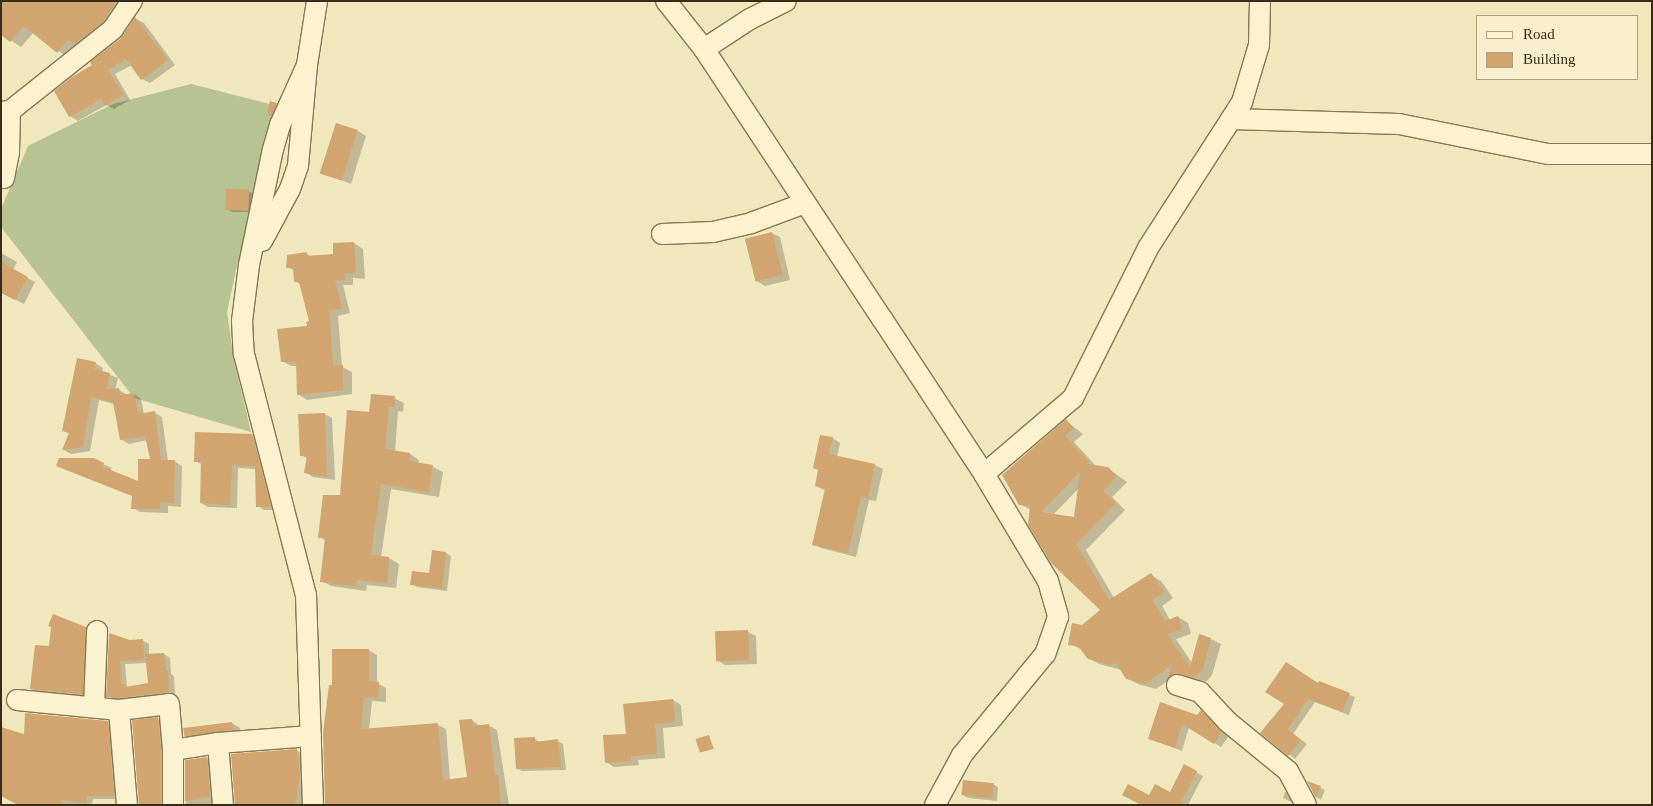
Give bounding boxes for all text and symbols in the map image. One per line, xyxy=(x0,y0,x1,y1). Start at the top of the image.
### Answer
legend xyxy=(1476,15,1638,80)
text: Road xyxy=(1523,26,1555,42)
text: Building xyxy=(1523,51,1576,67)

